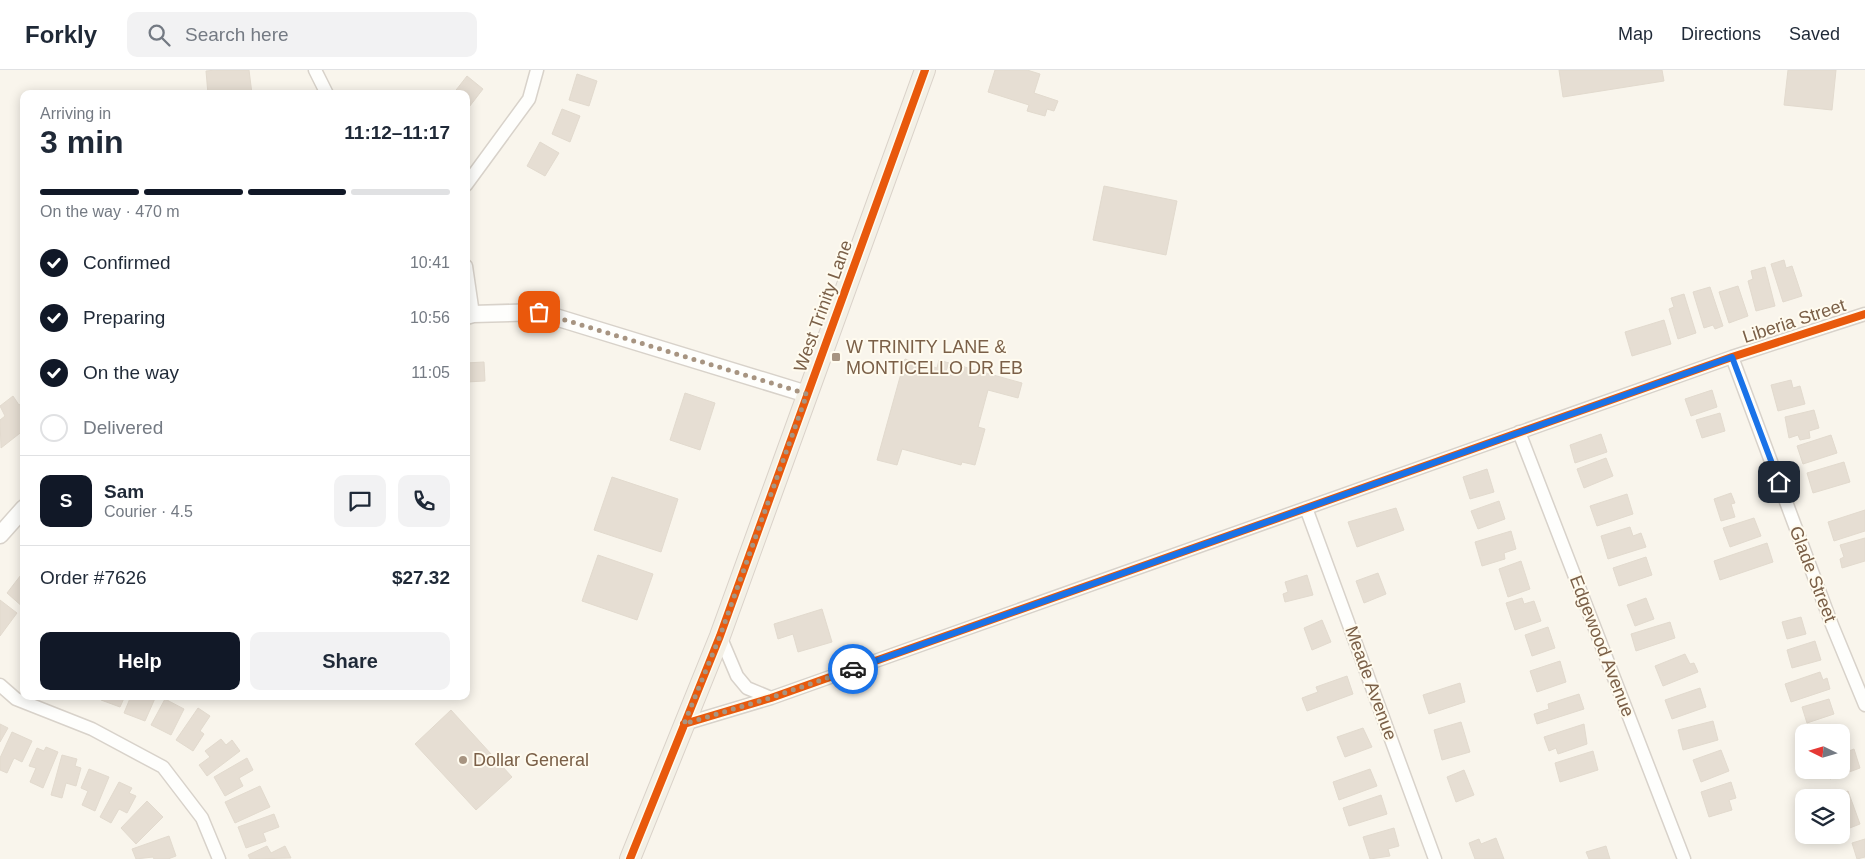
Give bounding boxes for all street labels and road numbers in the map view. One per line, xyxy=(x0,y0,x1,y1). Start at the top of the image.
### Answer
street label: West Trinity Lane xyxy=(790,237,856,375)
street label: Liberia Street xyxy=(1740,295,1848,347)
street label: Glade Street xyxy=(1786,523,1840,625)
street label: Edgewood Avenue xyxy=(1566,572,1638,720)
street label: Meade Avenue xyxy=(1341,623,1401,743)

